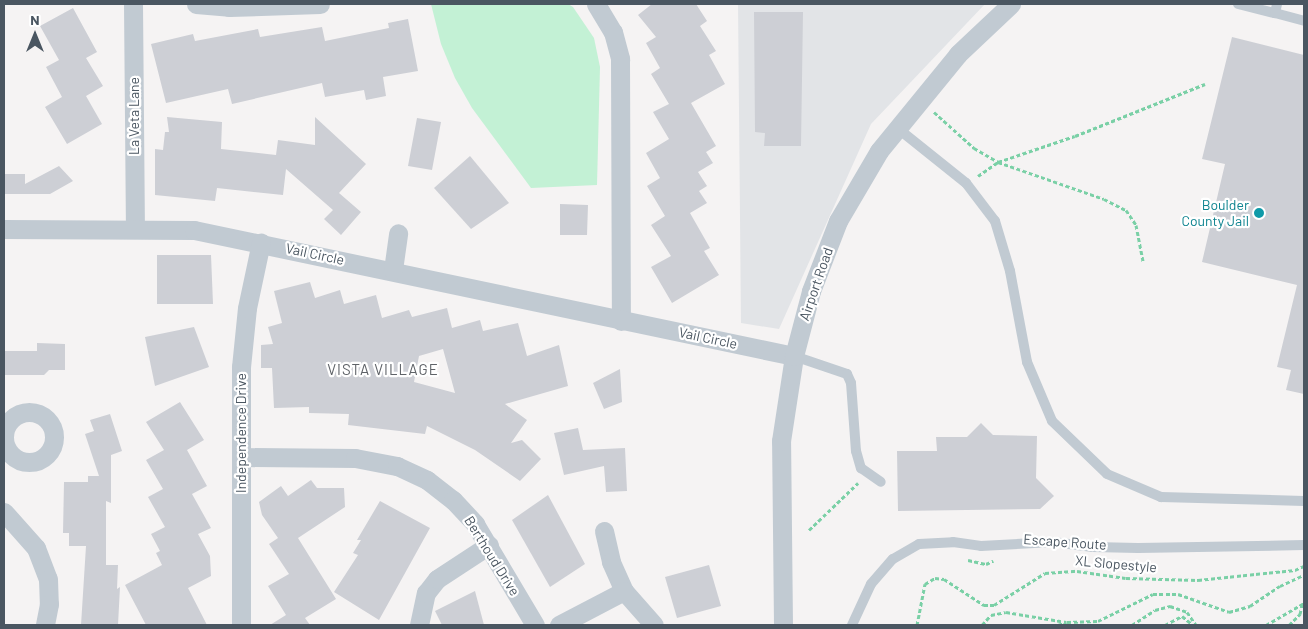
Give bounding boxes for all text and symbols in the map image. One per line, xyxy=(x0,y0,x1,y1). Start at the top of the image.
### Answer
north arrow xyxy=(10,10,60,60)
text: N xyxy=(30,11,40,28)
street label: La Veta Lane xyxy=(126,77,142,155)
place label: Boulder County Jail xyxy=(1181,197,1249,230)
marker: Boulder County Jail xyxy=(1253,207,1265,219)
street label: Vail Circle xyxy=(284,240,346,268)
street label: Airport Road xyxy=(796,245,836,323)
street label: Vail Circle xyxy=(677,324,739,352)
district label: VISTA VILLAGE xyxy=(326,361,440,379)
street label: Independence Drive xyxy=(233,373,249,493)
street label: Berthoud Drive xyxy=(461,513,523,599)
street label: Escape Route xyxy=(1023,531,1107,553)
street label: XL Slopestyle xyxy=(1074,552,1158,576)

